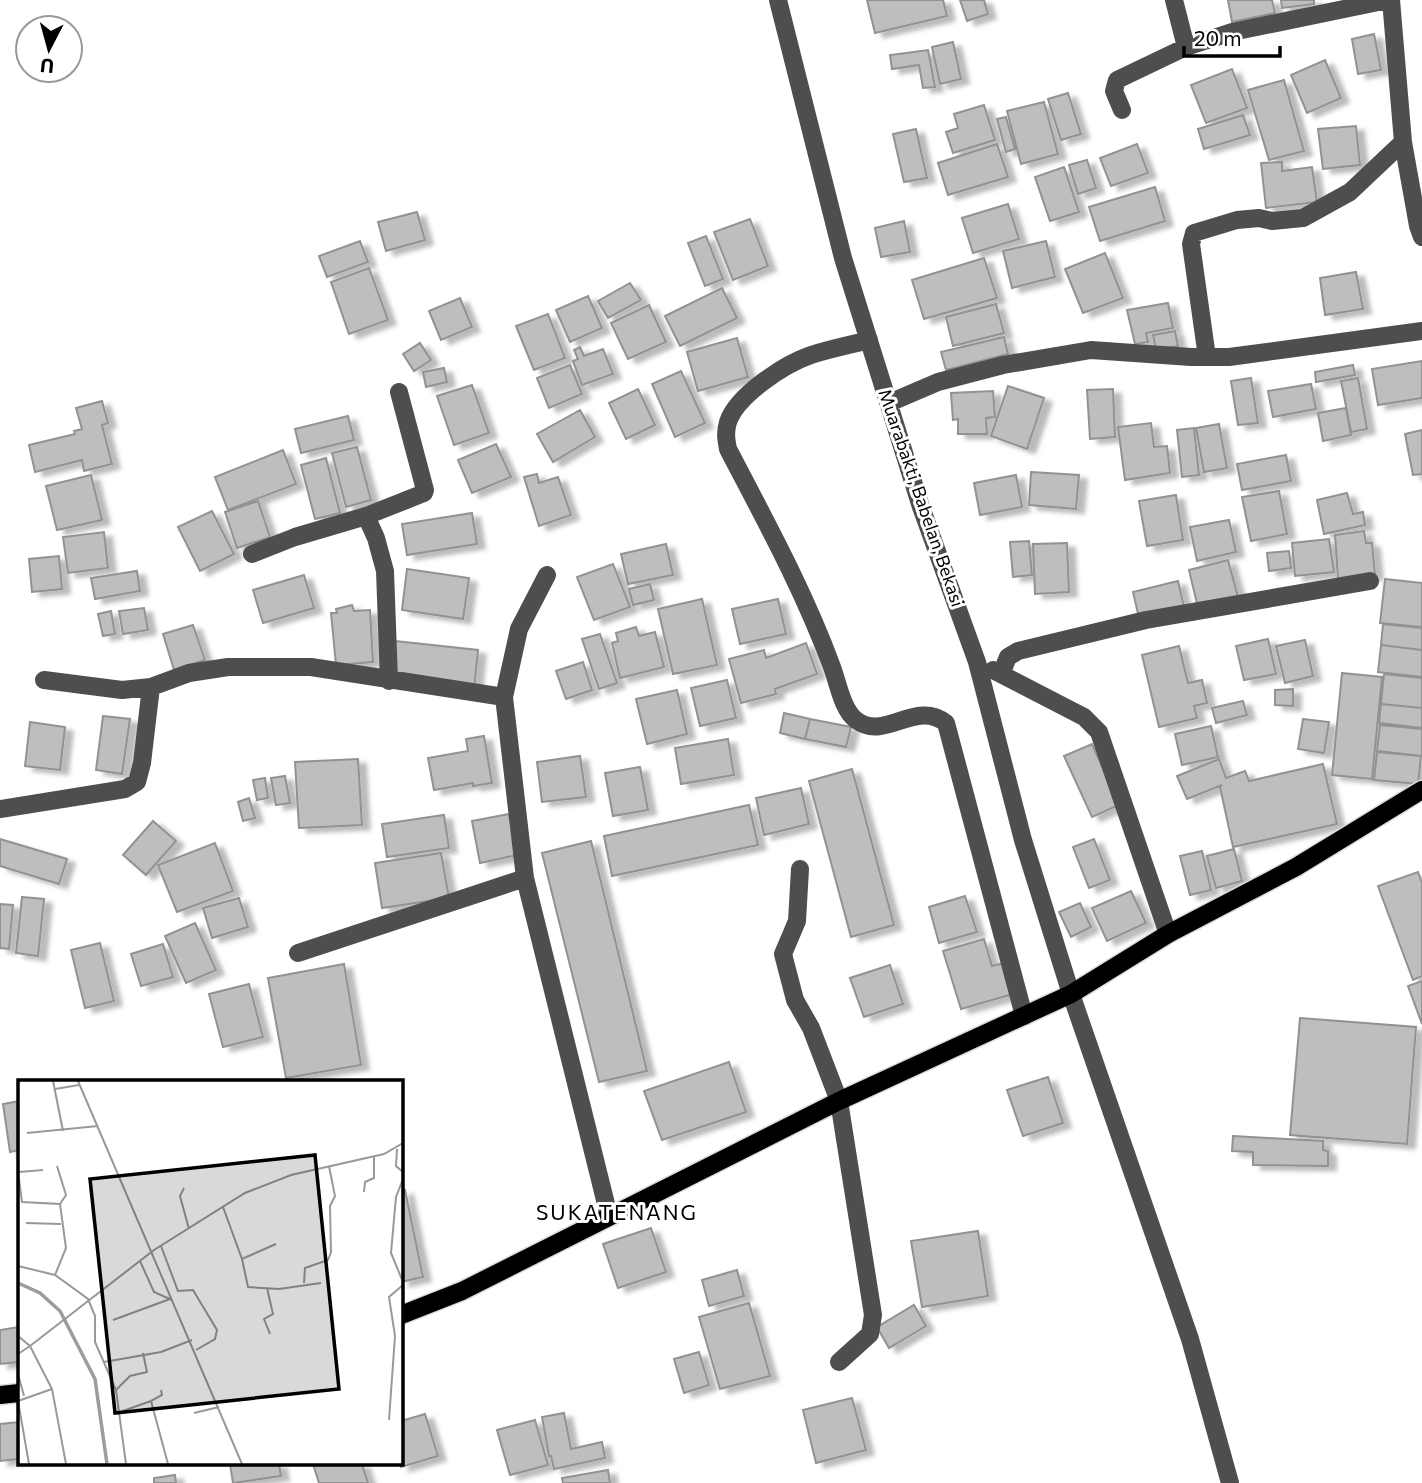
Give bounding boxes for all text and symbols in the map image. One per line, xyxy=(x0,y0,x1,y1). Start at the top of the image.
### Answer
north arrow xyxy=(14,14,84,84)
scale bar xyxy=(1184,14,1280,58)
text: 20 m xyxy=(1194,25,1242,50)
text: U xyxy=(39,54,55,79)
street label: Muarabakti, Babelan, Bekasi xyxy=(874,386,970,609)
inset map xyxy=(18,1080,402,1466)
district label: SUKATENANG xyxy=(536,1199,698,1224)

